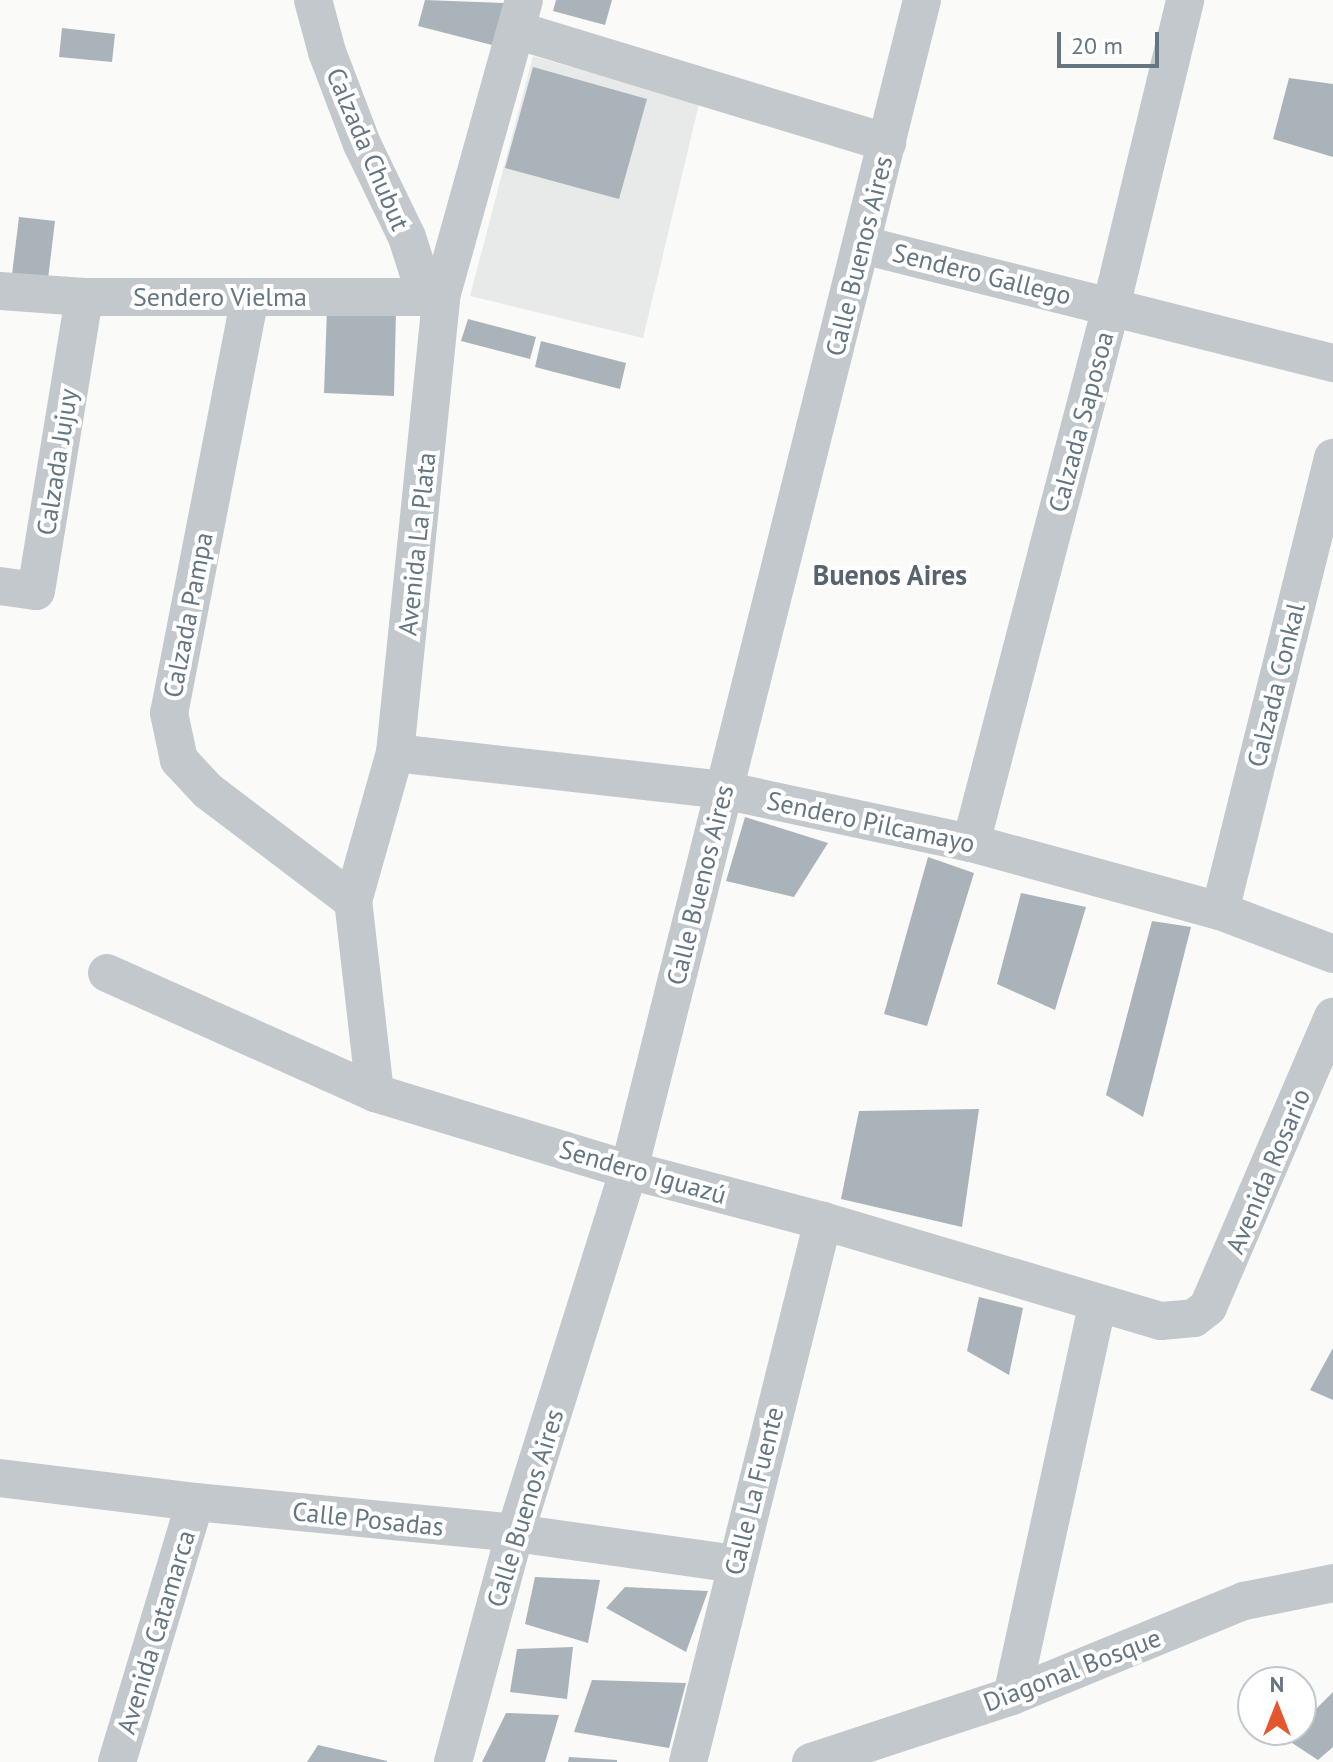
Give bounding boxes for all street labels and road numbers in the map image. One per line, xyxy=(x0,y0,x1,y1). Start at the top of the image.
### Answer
street label: Calzada Chubut xyxy=(320,63,416,235)
street label: Calle Buenos Aires xyxy=(819,152,899,360)
street label: Sendero Gallego xyxy=(889,237,1075,311)
street label: Sendero Vielma xyxy=(133,281,307,313)
street label: Calzada Saposoa xyxy=(1042,328,1120,516)
street label: Calzada Jujuy xyxy=(30,387,84,537)
street label: Avenida La Plata xyxy=(392,451,442,637)
street label: Calzada Pampa xyxy=(157,530,219,700)
street label: Calzada Conkal xyxy=(1241,600,1311,770)
street label: Calle Buenos Aires xyxy=(660,781,740,989)
street label: Sendero Pilcamayo xyxy=(764,785,978,859)
street label: Avenida Rosario xyxy=(1219,1084,1317,1258)
street label: Sendero Iguazú xyxy=(556,1133,730,1211)
street label: Calle La Fuente xyxy=(718,1404,790,1578)
street label: Calle Buenos Aires xyxy=(480,1405,570,1611)
street label: Calle Posadas xyxy=(291,1496,445,1542)
street label: Avenida Catamarca xyxy=(110,1526,202,1738)
street label: Diagonal Bosque xyxy=(979,1622,1165,1718)

